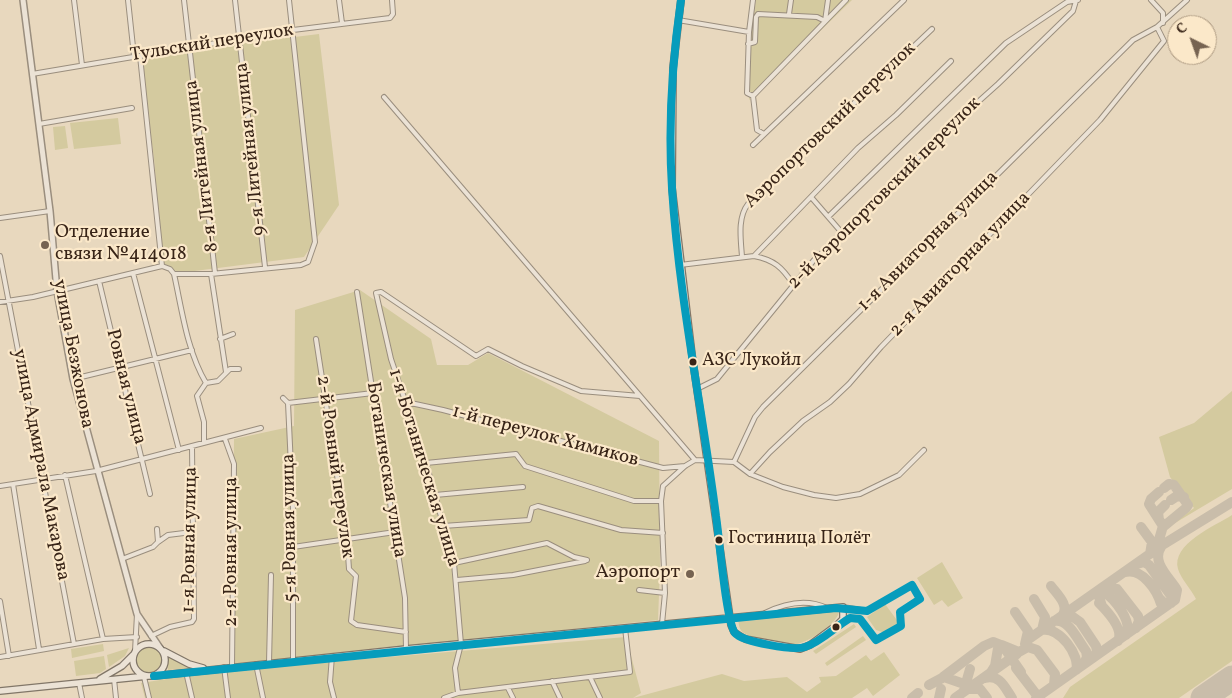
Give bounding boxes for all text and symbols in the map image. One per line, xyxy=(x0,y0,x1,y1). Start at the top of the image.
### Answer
north arrow xyxy=(1167,15,1217,65)
text: С xyxy=(1173,19,1192,39)
street label: Тульский переулок xyxy=(129,20,295,68)
street label: Аэропортовский переулок xyxy=(740,38,922,214)
street label: 9-я Литейная улица xyxy=(232,61,272,237)
street label: 8-я Литейная улица xyxy=(181,79,225,253)
street label: 2-й Аэропортовский переулок xyxy=(784,93,986,295)
street label: 1-я Авиаторная улица xyxy=(854,167,1004,317)
street label: 2-я Авиаторная улица xyxy=(886,188,1036,342)
place label: Отделение связи №414018 xyxy=(55,223,187,267)
marker: Отделение связи №414018 xyxy=(39,239,51,251)
street label: улица Безжонова xyxy=(46,278,98,430)
street label: Ровная улица xyxy=(100,327,150,447)
street label: улица Адмирала Макарова xyxy=(6,347,74,583)
place label: АЗС Лукойл xyxy=(702,351,801,373)
marker: АЗС Лукойл xyxy=(688,357,698,367)
street label: 1-я Ботаническая улица xyxy=(382,366,464,570)
street label: 2-й Ровный переулок xyxy=(310,374,358,560)
street label: Ботаническая улица xyxy=(360,380,410,560)
street label: 1-й переулок Химиков xyxy=(449,401,641,473)
street label: 5-я Ровная улица xyxy=(278,453,304,603)
street label: 1-я Ровная улица xyxy=(178,467,204,613)
street label: 2-я Ровная улица xyxy=(222,477,244,627)
place label: Гостиница Полёт xyxy=(728,529,870,551)
marker: Гостиница Полёт xyxy=(714,535,724,545)
place label: Аэропорт xyxy=(595,563,680,585)
marker: Аэропорт xyxy=(684,568,696,580)
unlabelled marker xyxy=(831,622,841,632)

